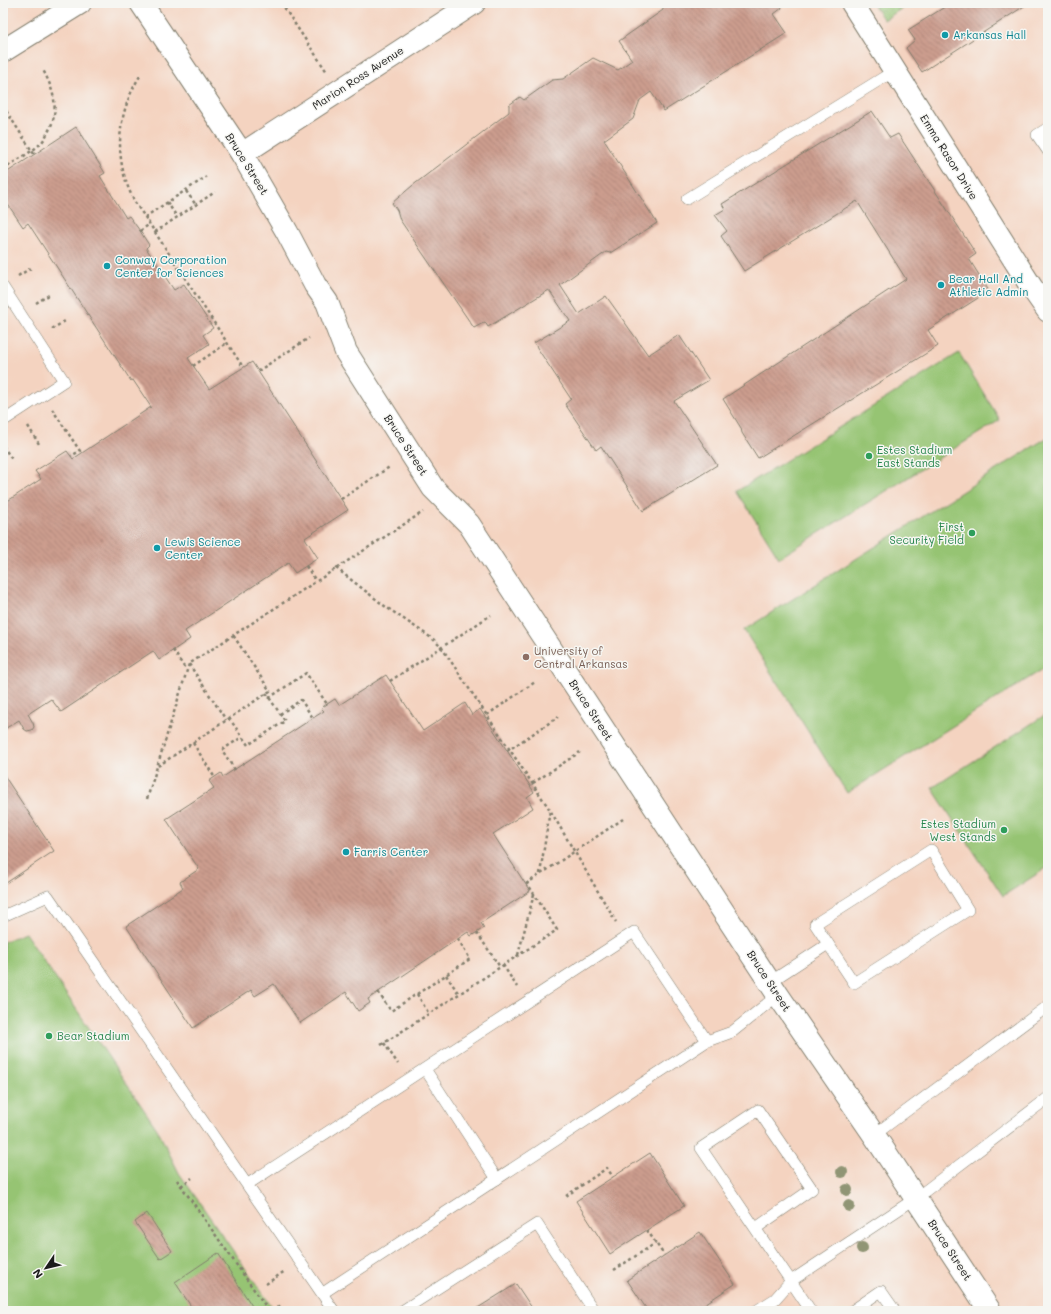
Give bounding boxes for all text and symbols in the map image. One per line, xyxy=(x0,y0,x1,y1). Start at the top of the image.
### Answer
place label: Arkansas Hall xyxy=(953,27,1026,42)
marker: Arkansas Hall xyxy=(940,30,950,40)
street label: Marion Ross Avenue xyxy=(309,42,407,113)
street label: Emma Rasor Drive xyxy=(917,111,982,202)
street label: Bruce Street xyxy=(222,130,272,198)
place label: Conway Corporation Center for Sciences xyxy=(115,252,227,280)
marker: Conway Corporation Center for Sciences xyxy=(102,261,112,271)
place label: Bear Hall And Athletic Admin xyxy=(949,271,1028,299)
marker: Bear Hall And Athletic Admin xyxy=(936,280,946,290)
street label: Bruce Street xyxy=(381,411,432,478)
place label: Estes Stadium East Stands xyxy=(877,442,952,470)
marker: Estes Stadium East Stands xyxy=(864,451,874,461)
place label: First Security Field xyxy=(889,519,964,547)
marker: First Security Field xyxy=(967,528,977,538)
place label: Lewis Science Center xyxy=(165,534,241,562)
marker: Lewis Science Center xyxy=(152,543,162,553)
place label: University of Central Arkansas xyxy=(534,643,628,671)
marker: University of Central Arkansas xyxy=(521,652,531,662)
street label: Bruce Street xyxy=(566,676,617,743)
place label: Estes Stadium West Stands xyxy=(921,816,996,844)
marker: Estes Stadium West Stands xyxy=(999,825,1009,835)
place label: Farris Center xyxy=(354,844,428,859)
marker: Farris Center xyxy=(341,847,351,857)
street label: Bruce Street xyxy=(744,947,795,1014)
place label: Bear Stadium xyxy=(57,1028,130,1043)
marker: Bear Stadium xyxy=(44,1031,54,1041)
street label: Bruce Street xyxy=(925,1216,976,1283)
north arrow xyxy=(26,1248,66,1288)
text: N xyxy=(29,1266,46,1282)

